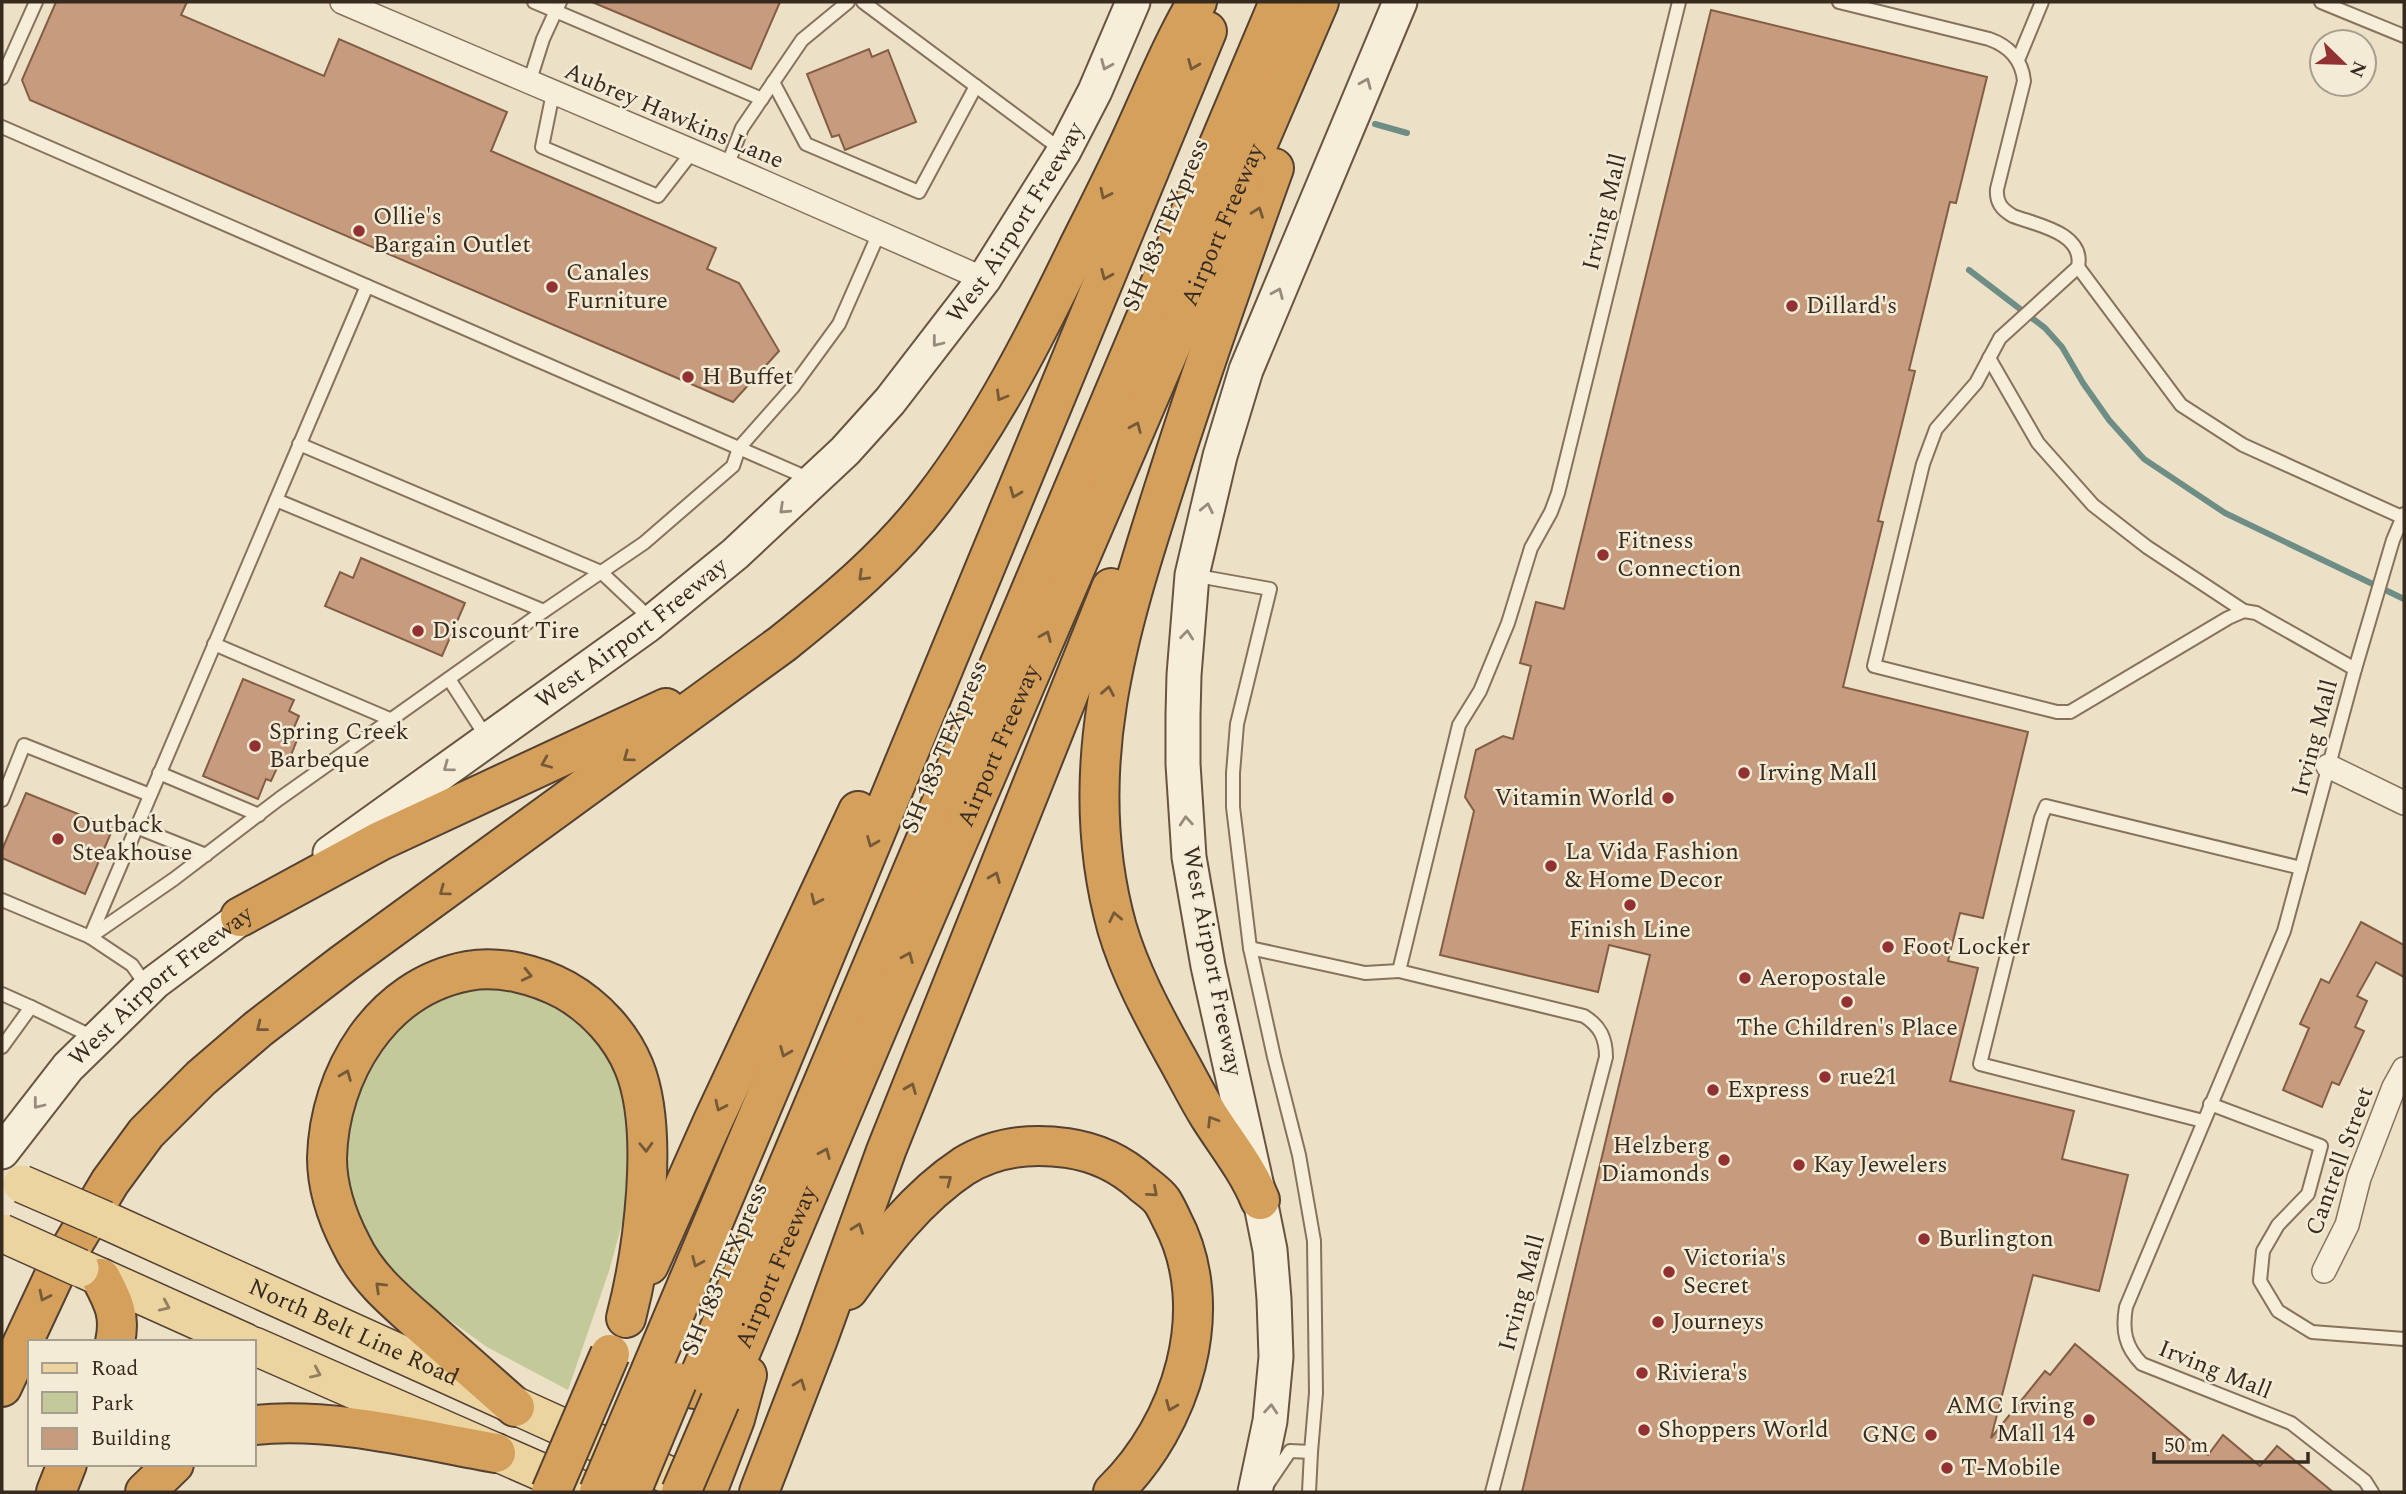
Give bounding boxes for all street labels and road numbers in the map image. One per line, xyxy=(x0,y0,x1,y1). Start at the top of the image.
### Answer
street label: Aubrey Hawkins Lane xyxy=(559,53,789,179)
street label: West Airport Freeway xyxy=(938,115,1094,331)
street label: SH 183 TEXpress xyxy=(1113,133,1219,317)
street label: Airport Freeway xyxy=(1172,137,1274,312)
street label: Irving Mall xyxy=(1573,150,1637,274)
street label: West Airport Freeway xyxy=(528,548,737,718)
street label: SH 183 TEXpress xyxy=(892,655,998,839)
street label: Airport Freeway xyxy=(948,658,1050,833)
street label: Irving Mall xyxy=(2282,676,2348,800)
street label: West Airport Freeway xyxy=(1172,843,1252,1080)
street label: West Airport Freeway xyxy=(60,896,262,1075)
street label: Cantrell Street xyxy=(2296,1081,2384,1241)
street label: SH 183 TEXpress xyxy=(672,1177,778,1361)
street label: Airport Freeway xyxy=(726,1179,827,1355)
street label: Irving Mall xyxy=(1489,1231,1555,1355)
street label: North Belt Line Road xyxy=(243,1269,465,1396)
street label: Irving Mall xyxy=(2153,1331,2277,1409)

